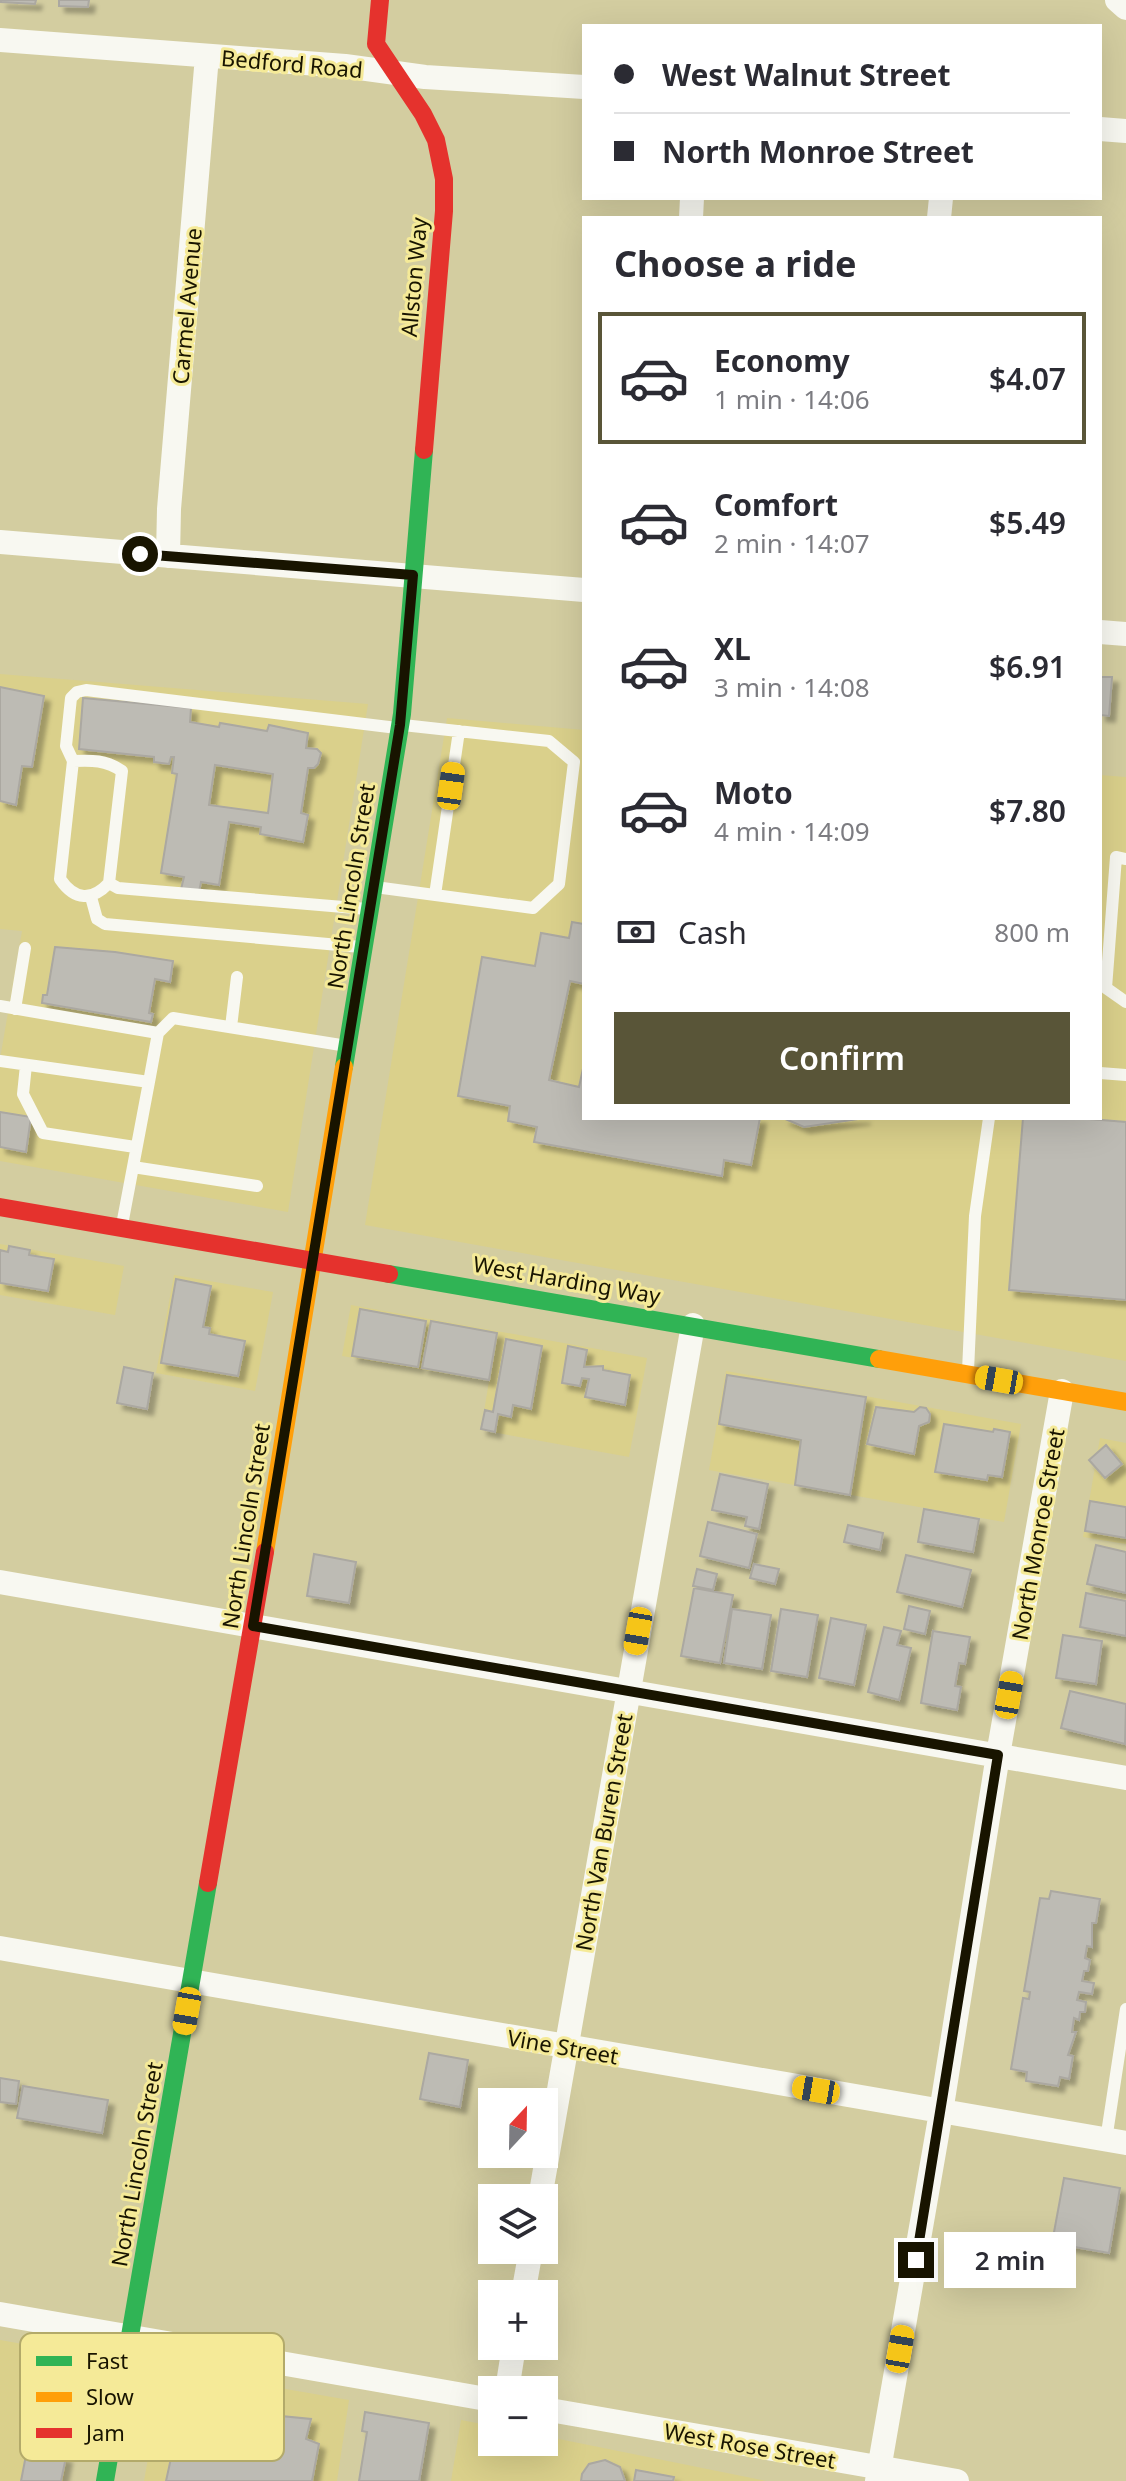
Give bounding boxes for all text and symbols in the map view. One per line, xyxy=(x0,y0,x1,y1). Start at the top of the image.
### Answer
street label: Bedford Road xyxy=(220,42,364,84)
text: West Walnut Street xyxy=(662,54,951,95)
text: North Monroe Street xyxy=(662,131,974,172)
street label: Allston Way xyxy=(393,215,433,338)
street label: Carmel Avenue xyxy=(164,227,208,385)
text: Choose a ride xyxy=(614,239,856,288)
text: Economy xyxy=(714,340,850,381)
icon: car xyxy=(618,342,690,414)
text: $4.07 xyxy=(989,358,1066,399)
text: 1 min · 14:06 xyxy=(714,381,870,417)
text: Comfort xyxy=(714,484,838,525)
icon: car xyxy=(618,486,690,558)
text: $5.49 xyxy=(989,502,1066,543)
text: 2 min · 14:07 xyxy=(714,525,870,561)
route start xyxy=(122,536,158,572)
text: XL xyxy=(714,628,751,669)
icon: car xyxy=(618,630,690,702)
text: $6.91 xyxy=(989,646,1066,687)
text: 3 min · 14:08 xyxy=(714,669,870,705)
car xyxy=(436,761,466,811)
text: Moto xyxy=(714,772,793,813)
icon: car xyxy=(618,774,690,846)
street label: North Lincoln Street xyxy=(319,781,381,991)
text: $7.80 xyxy=(989,790,1066,831)
text: 4 min · 14:09 xyxy=(714,813,870,849)
icon: cash xyxy=(614,910,658,954)
text: Cash xyxy=(678,912,747,953)
text: 800 m xyxy=(994,914,1070,950)
button: Confirm xyxy=(614,1012,1070,1104)
street label: West Harding Way xyxy=(471,1248,664,1310)
car xyxy=(973,1364,1025,1396)
street label: North Lincoln Street xyxy=(214,1421,276,1631)
street label: North Monroe Street xyxy=(1004,1426,1070,1642)
car xyxy=(622,1605,654,1657)
car xyxy=(993,1669,1025,1721)
street label: North Van Buren Street xyxy=(567,1711,639,1953)
car xyxy=(171,1985,203,2037)
street label: Vine Street xyxy=(505,2022,621,2071)
street label: North Lincoln Street xyxy=(103,2059,169,2269)
car xyxy=(790,2074,842,2106)
north arrow xyxy=(478,2088,558,2168)
map controls xyxy=(478,2088,558,2456)
button: layers xyxy=(478,2184,558,2264)
callout: 2 min xyxy=(944,2232,1076,2288)
route end xyxy=(898,2242,934,2278)
text: 2 min xyxy=(975,2242,1045,2278)
button: + xyxy=(478,2280,558,2360)
car xyxy=(884,2323,916,2375)
legend xyxy=(20,2333,284,2461)
text: Fast xyxy=(86,2345,128,2375)
button: − xyxy=(478,2376,558,2456)
text: Slow xyxy=(86,2381,135,2411)
street label: West Rose Street xyxy=(662,2415,838,2475)
text: Jam xyxy=(84,2417,125,2447)

